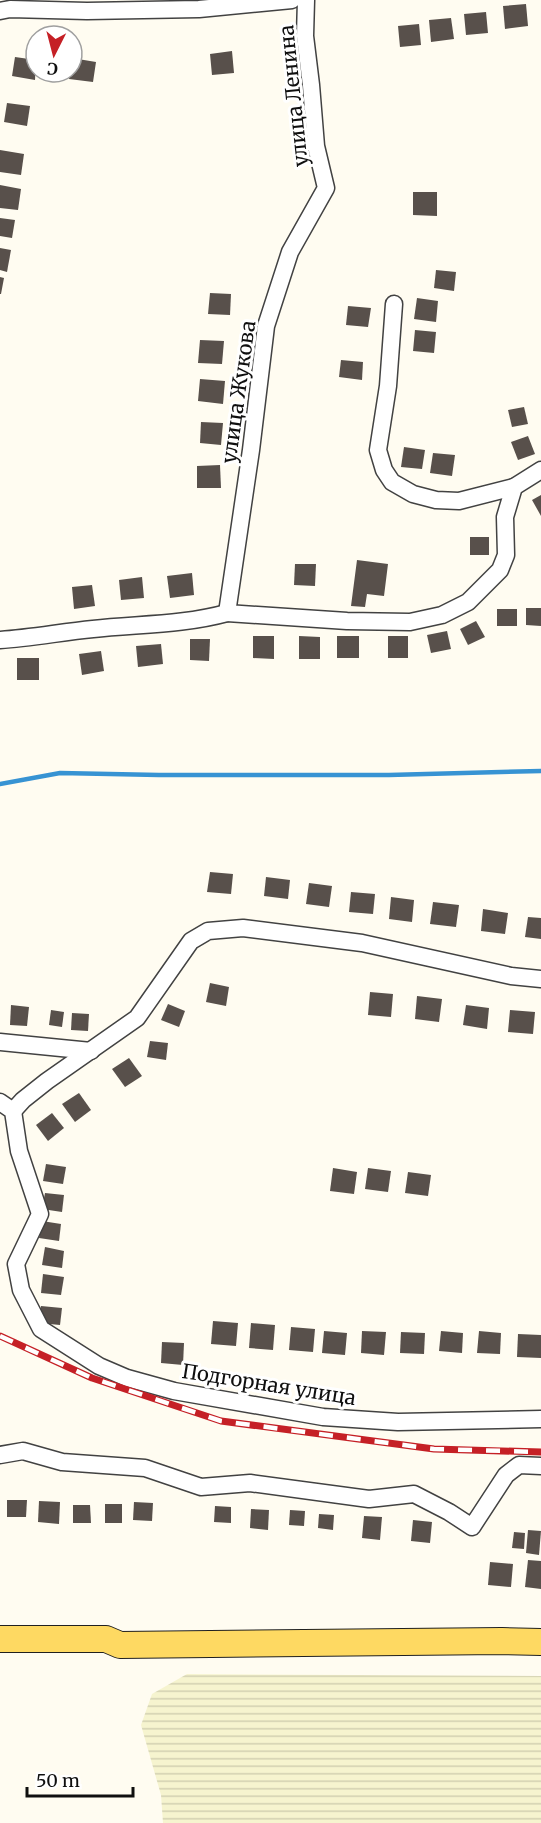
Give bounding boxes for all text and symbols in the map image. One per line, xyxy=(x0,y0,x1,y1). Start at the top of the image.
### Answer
north arrow xyxy=(24,24,84,84)
street label: улица Ленина xyxy=(273,24,313,168)
text: С xyxy=(46,58,59,79)
street label: улица Жукова xyxy=(216,319,260,465)
street label: Подгорная улица xyxy=(180,1358,358,1410)
scale bar xyxy=(27,1760,134,1798)
text: 50 m xyxy=(36,1769,80,1792)

